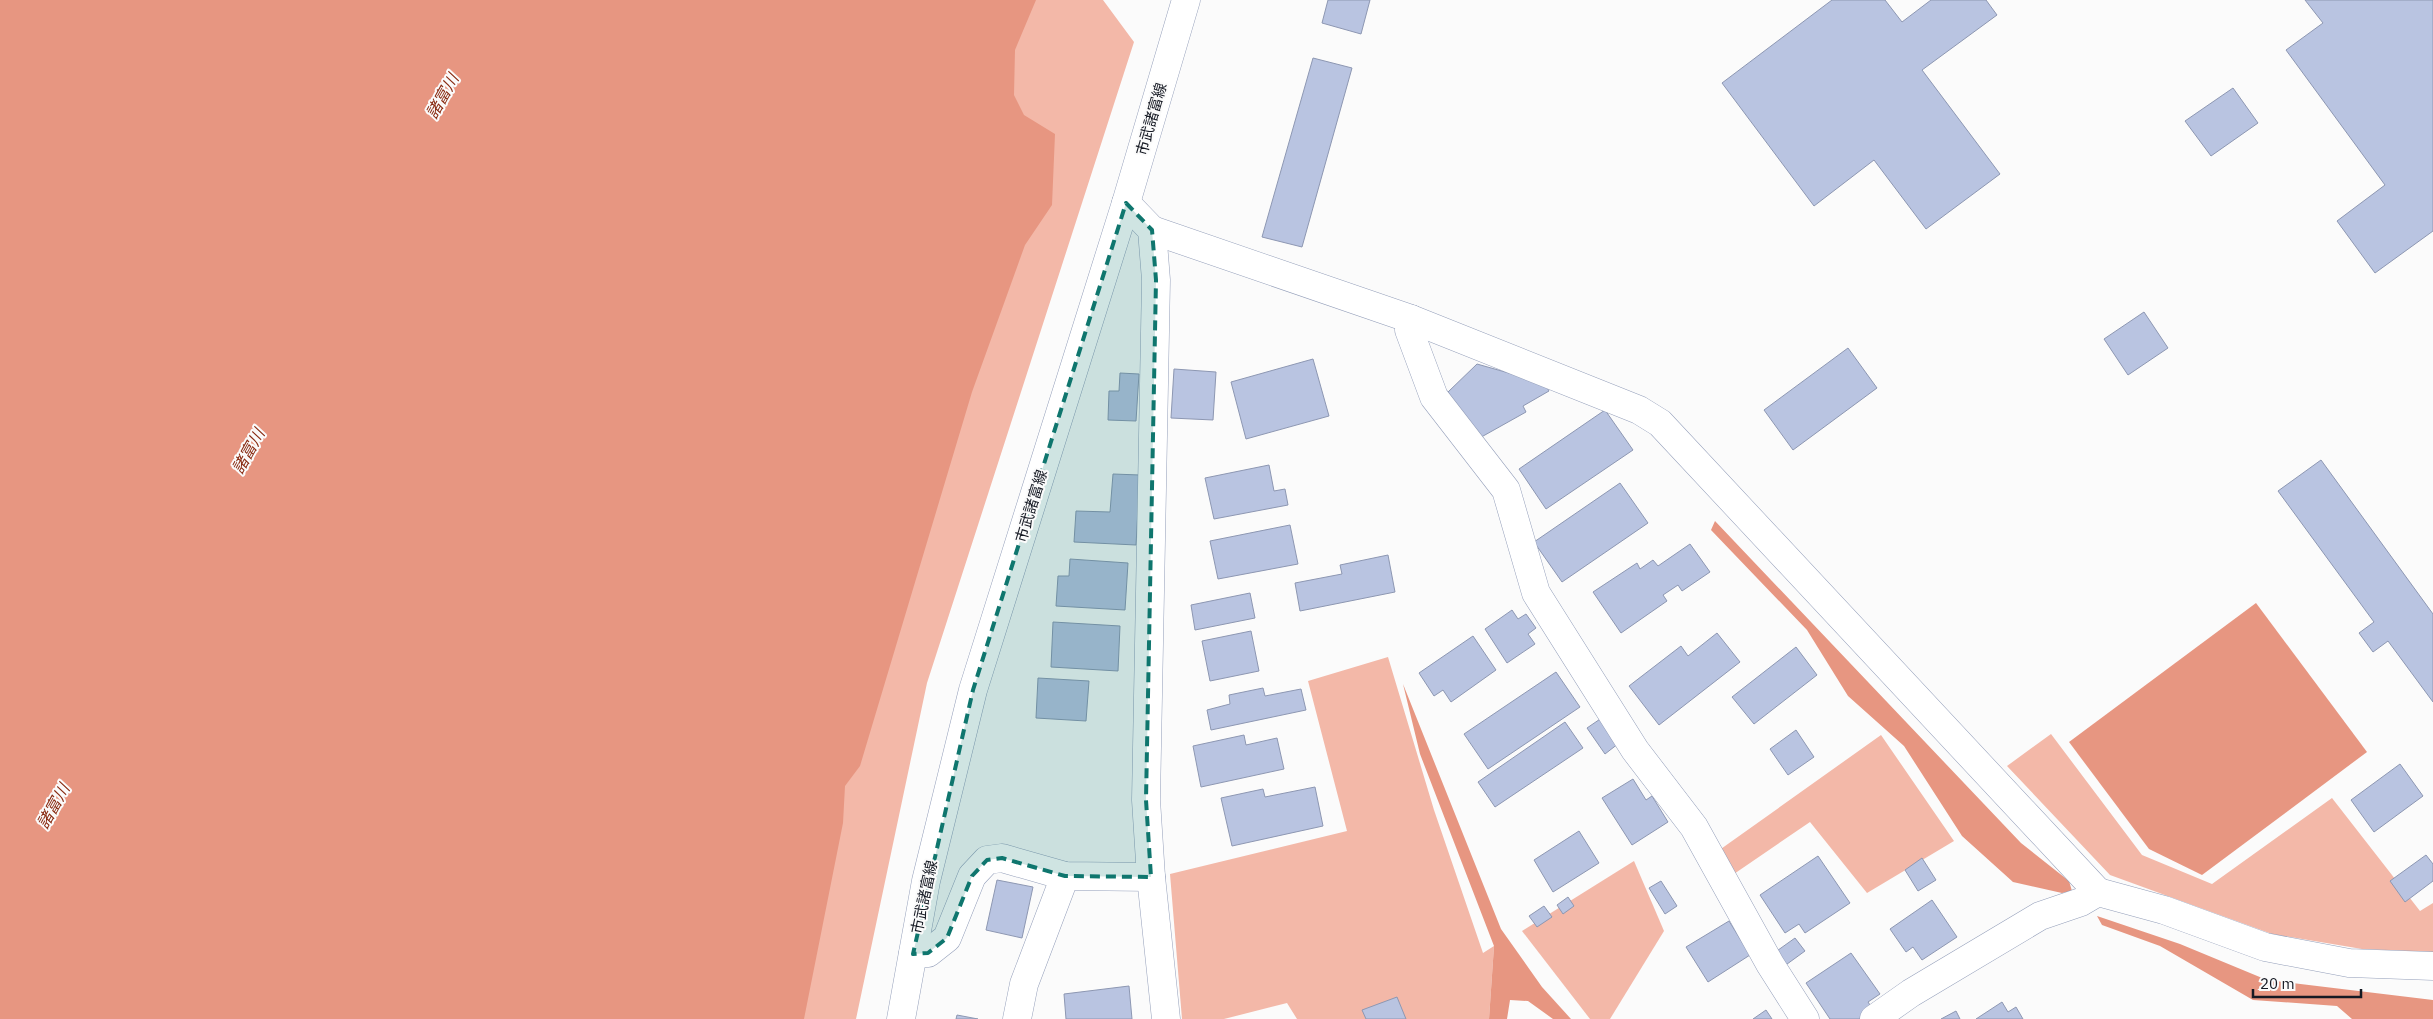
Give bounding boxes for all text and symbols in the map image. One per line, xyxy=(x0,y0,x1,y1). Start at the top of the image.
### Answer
water label: 諸富川 xyxy=(422,68,463,122)
street label: 市武諸富線 xyxy=(1132,80,1170,158)
water label: 諸富川 xyxy=(228,423,269,477)
street label: 市武諸富線 xyxy=(1011,467,1051,545)
water label: 諸富川 xyxy=(33,778,74,832)
street label: 市武諸富線 xyxy=(907,858,941,936)
scale bar xyxy=(2253,966,2360,998)
text: 20 m xyxy=(2260,974,2295,993)

